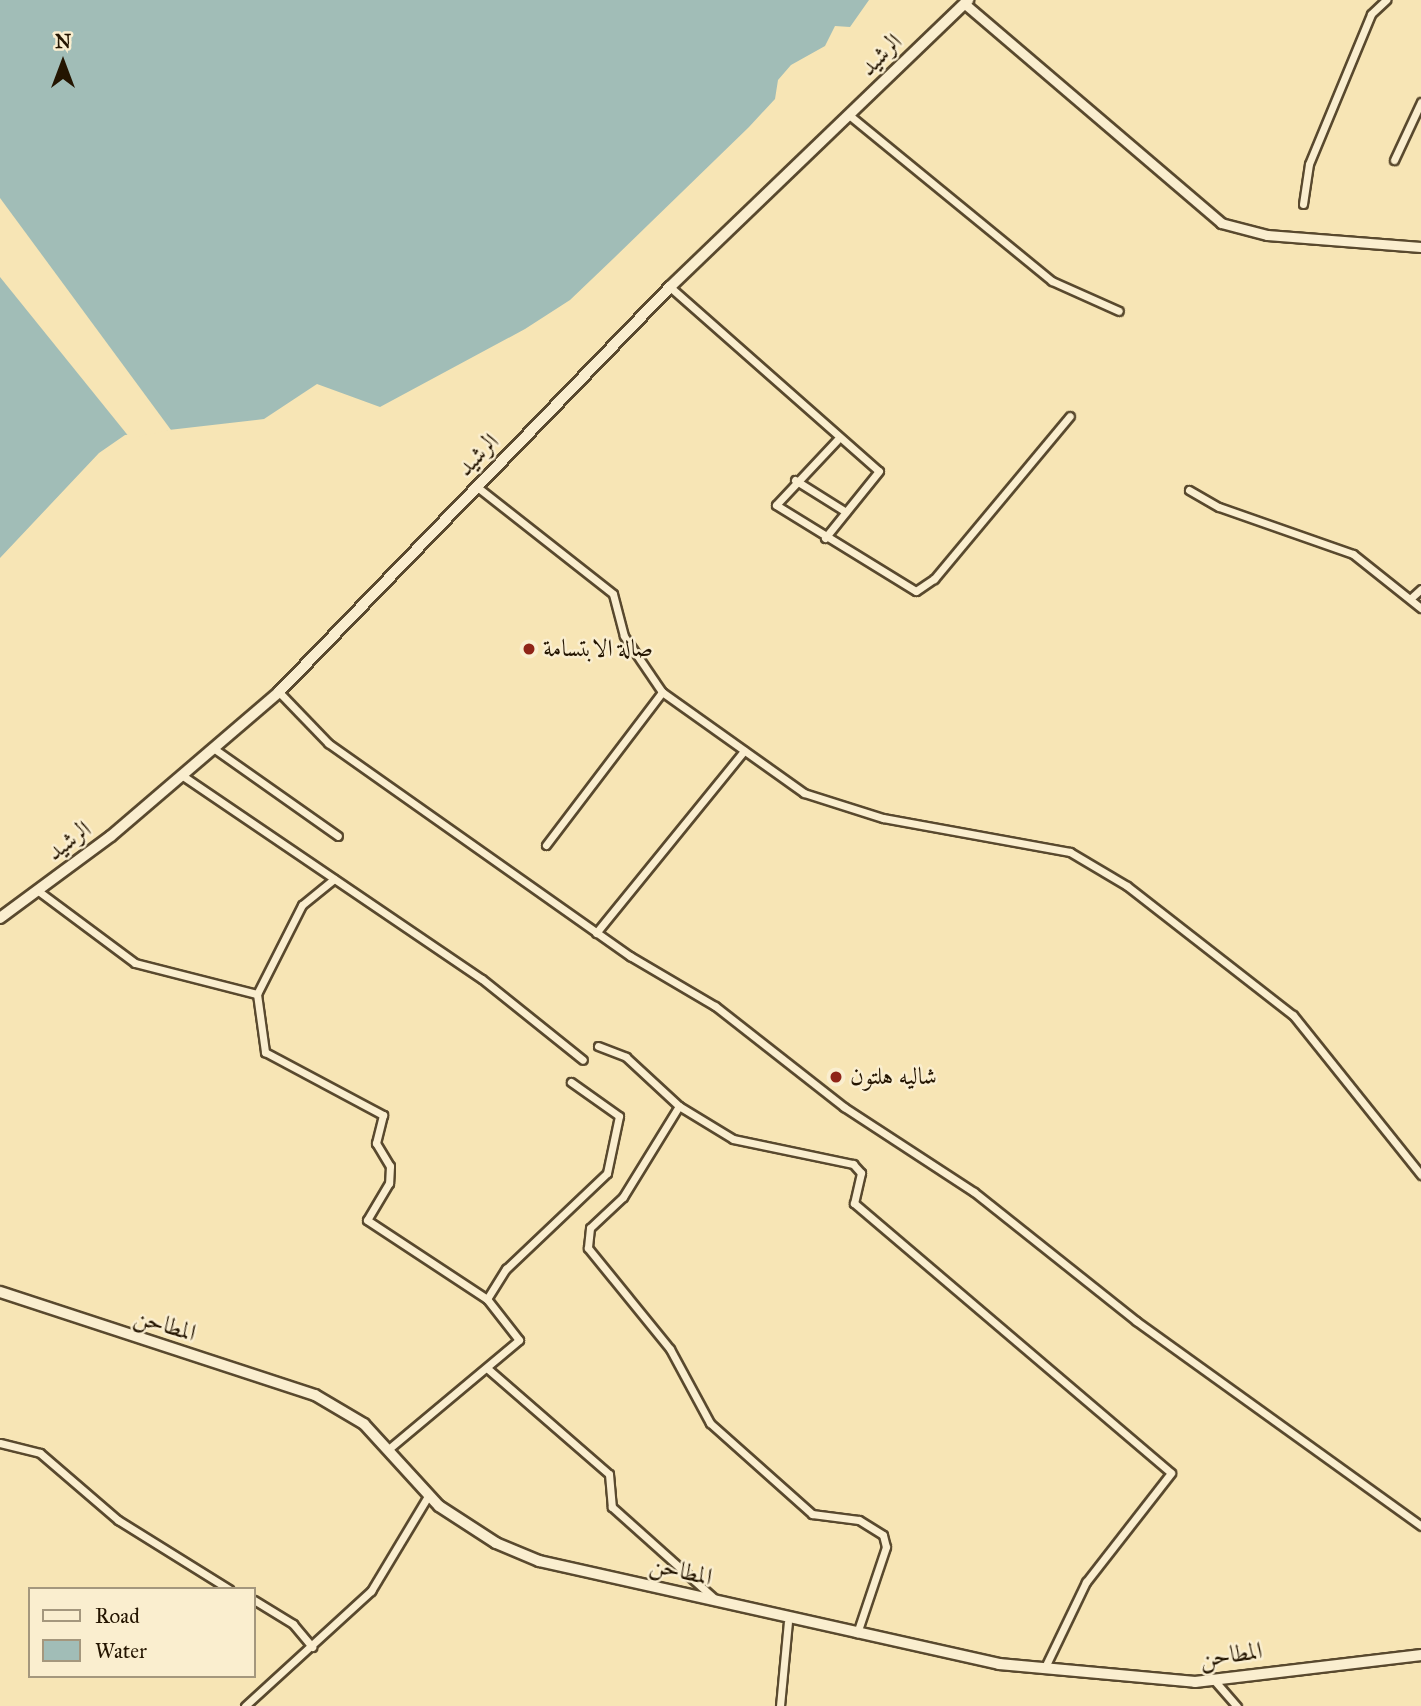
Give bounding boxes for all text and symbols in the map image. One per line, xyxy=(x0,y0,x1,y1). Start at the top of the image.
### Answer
north arrow xyxy=(28,28,98,98)
street label: الرشيد xyxy=(854,28,908,82)
text: N xyxy=(55,30,71,53)
street label: الرشيد xyxy=(451,428,505,482)
place label: صالة الابتسامة xyxy=(543,635,653,663)
marker: صالة الابتسامة xyxy=(521,641,537,657)
street label: الرشيد xyxy=(41,815,97,867)
place label: شاليه هلتون xyxy=(850,1063,937,1091)
marker: شاليه هلتون xyxy=(828,1069,844,1085)
street label: المطاحن xyxy=(131,1302,199,1348)
street label: المطاحن xyxy=(647,1550,715,1592)
legend xyxy=(28,1587,256,1678)
text: Road xyxy=(95,1603,140,1629)
street label: المطاحن xyxy=(1198,1636,1264,1674)
text: Water xyxy=(95,1638,147,1664)

